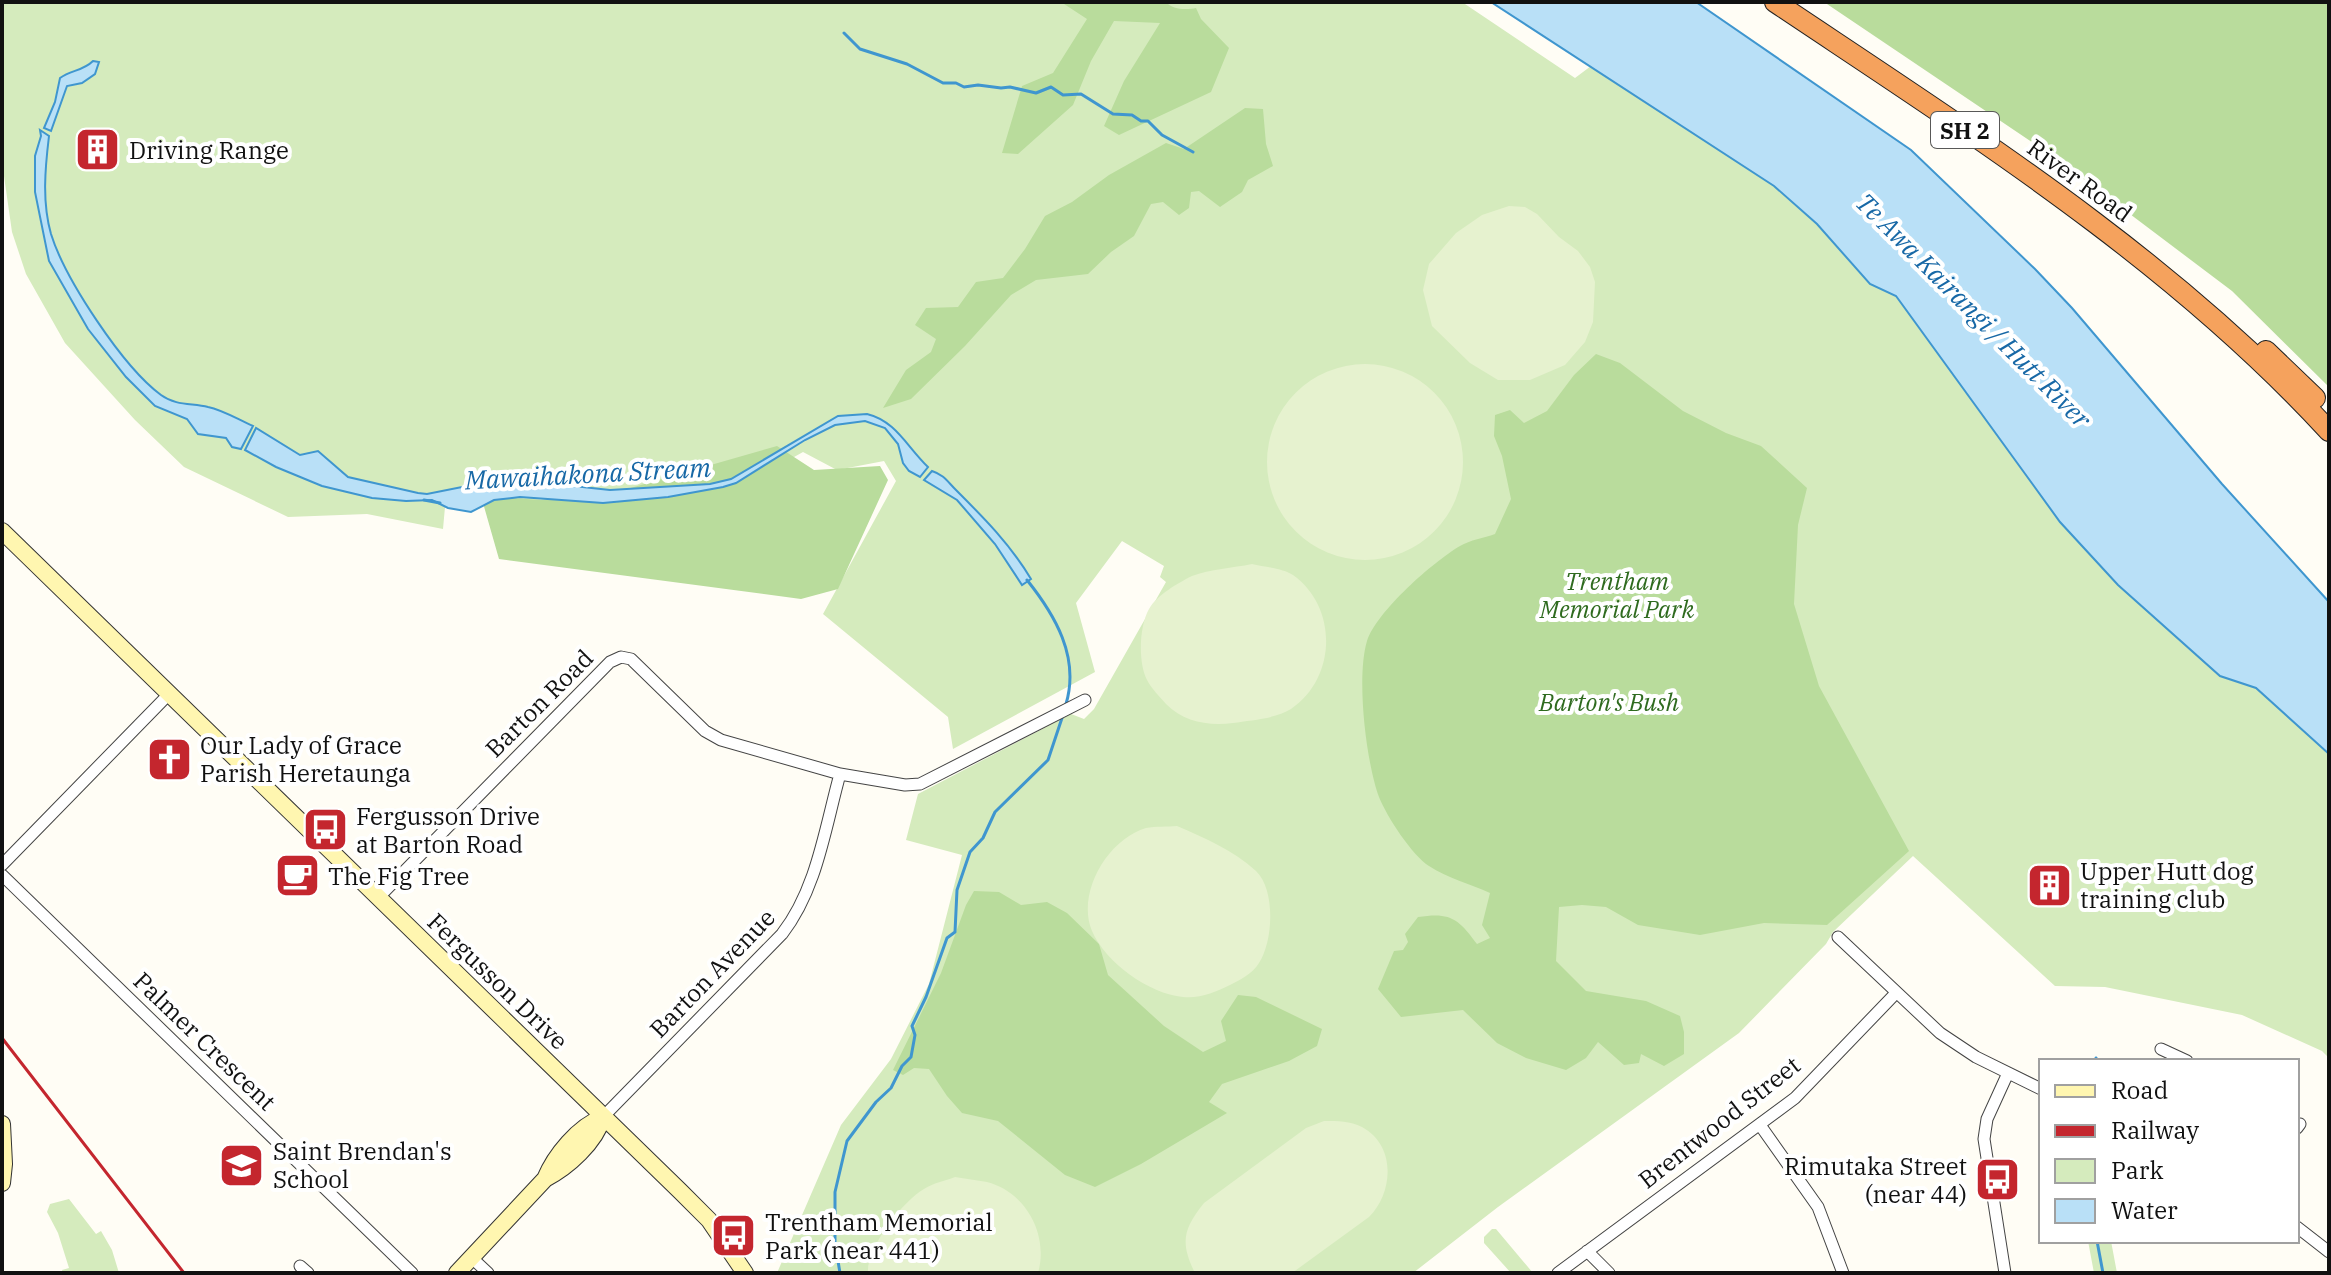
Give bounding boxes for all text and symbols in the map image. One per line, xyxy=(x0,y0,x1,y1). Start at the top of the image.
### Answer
road number: SH 2 xyxy=(1931,112,1999,148)
building icon: Driving Range xyxy=(74,126,122,174)
street label: River Road xyxy=(2021,131,2139,229)
place label: Driving Range xyxy=(129,134,289,166)
water label: Te Awa Kairangi / Hutt River xyxy=(1849,185,2099,435)
water label: Mawaihakona Stream xyxy=(463,450,712,496)
park label: Trentham Memorial Park xyxy=(1539,565,1695,625)
street label: Barton Road xyxy=(478,642,600,764)
park label: Barton's Bush xyxy=(1538,686,1679,718)
place label: Our Lady of Grace Parish Heretaunga xyxy=(200,729,411,789)
church icon: Our Lady of Grace Parish Heretaunga xyxy=(145,735,193,783)
place label: Fergusson Drive at Barton Road xyxy=(356,800,540,860)
bus stop icon: Fergusson Drive at Barton Road xyxy=(301,806,349,854)
cafe icon: The Fig Tree xyxy=(273,852,321,900)
place label: Upper Hutt dog training club xyxy=(2080,855,2254,915)
place label: The Fig Tree xyxy=(328,860,469,892)
building icon: Upper Hutt dog training club xyxy=(2025,861,2073,909)
street label: Barton Avenue xyxy=(642,902,782,1044)
street label: Fergusson Drive xyxy=(421,906,575,1056)
street label: Palmer Crescent xyxy=(127,965,283,1117)
street label: Brentwood Street xyxy=(1632,1049,1806,1195)
legend xyxy=(2039,1059,2299,1243)
text: Road xyxy=(2111,1074,2168,1106)
text: Railway xyxy=(2111,1114,2199,1146)
place label: Saint Brendan's School xyxy=(273,1135,452,1195)
school or university icon: Saint Brendan's School xyxy=(218,1141,266,1189)
place label: Rimutaka Street (near 44) xyxy=(1784,1150,1967,1210)
text: Park xyxy=(2111,1154,2163,1186)
bus stop icon: Rimutaka Street (near 44) xyxy=(1974,1156,2022,1204)
text: Water xyxy=(2111,1194,2178,1226)
place label: Trentham Memorial Park (near 441) xyxy=(765,1206,993,1266)
bus stop icon: Trentham Memorial Park (near 441) xyxy=(710,1212,758,1260)

